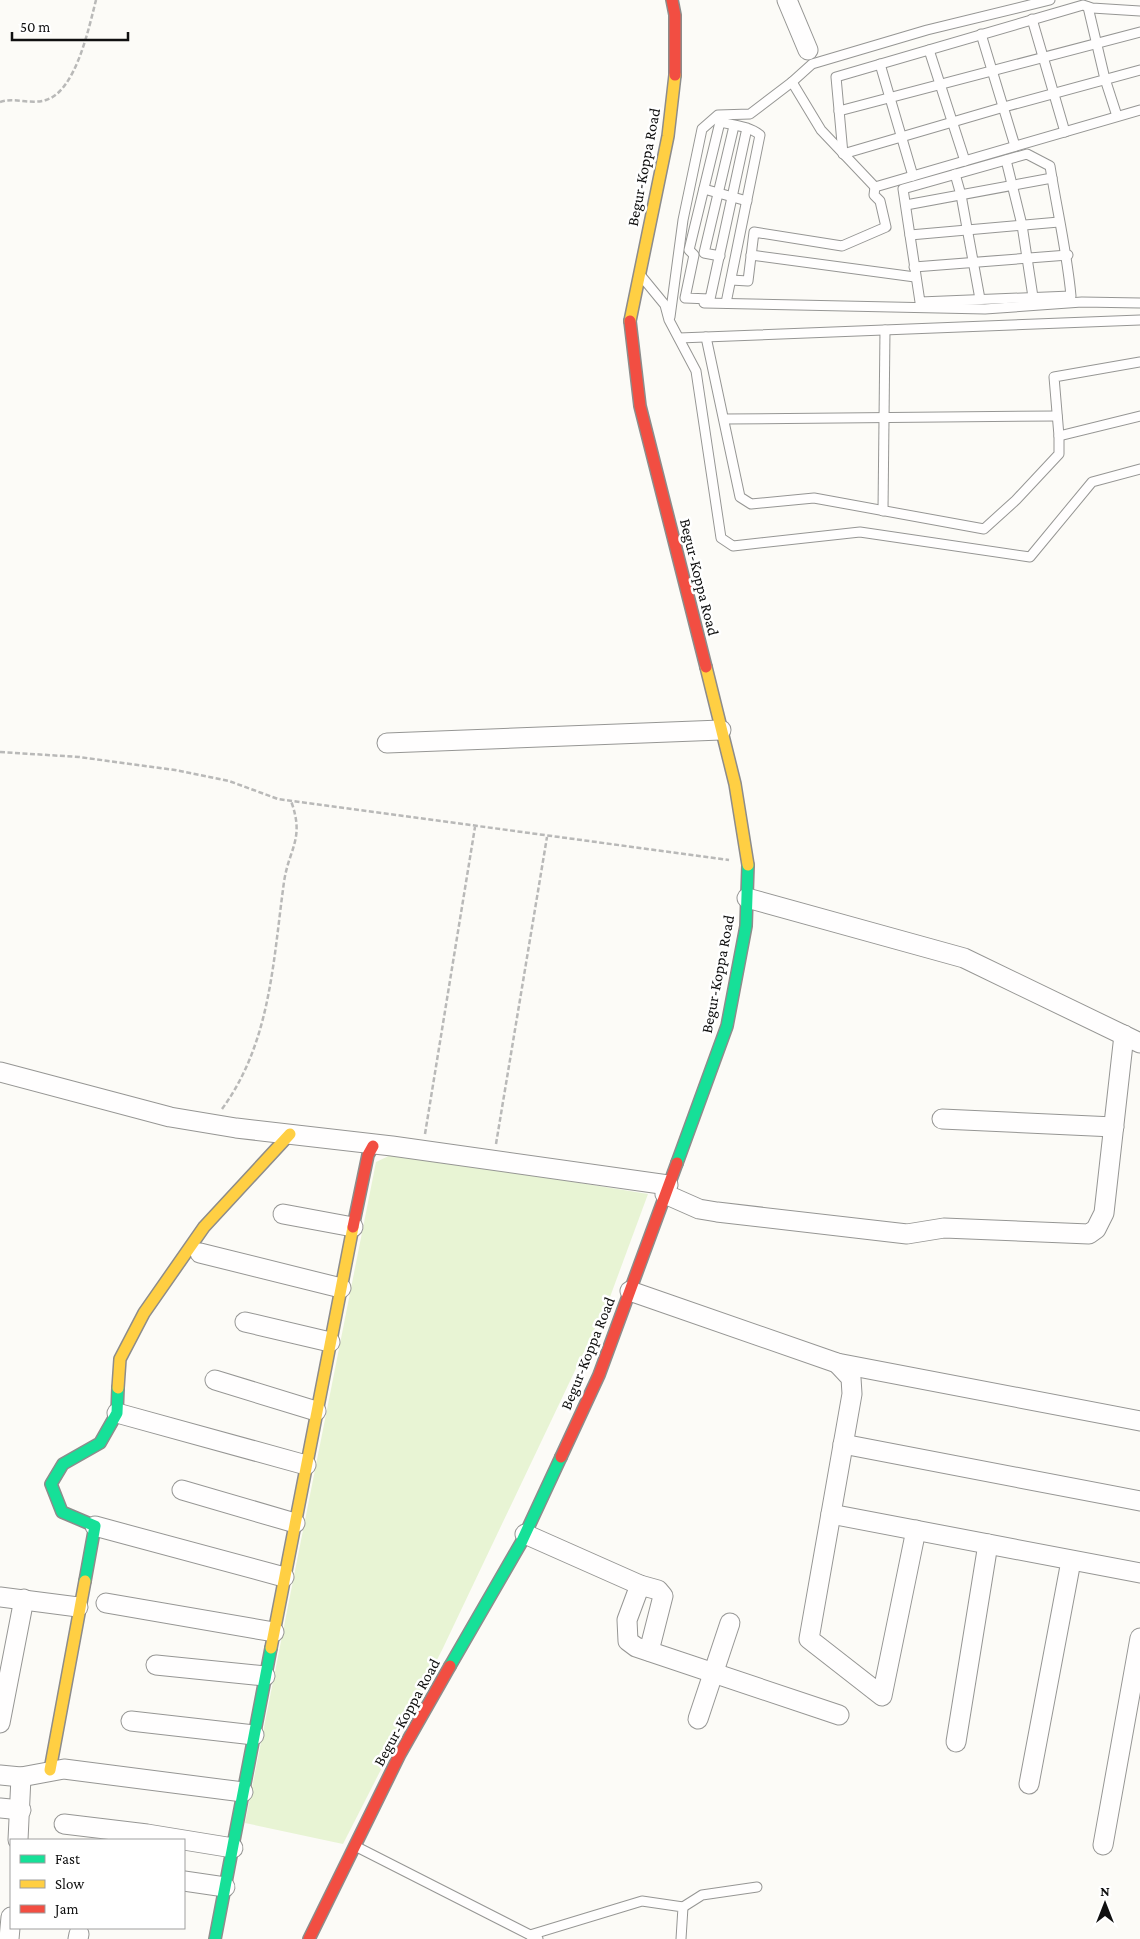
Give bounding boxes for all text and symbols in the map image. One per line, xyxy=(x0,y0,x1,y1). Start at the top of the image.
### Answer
scale bar xyxy=(12,10,129,42)
text: 50 m xyxy=(20,19,50,35)
street label: Begur-Koppa Road xyxy=(624,106,664,228)
street label: Begur-Koppa Road xyxy=(676,517,722,638)
street label: Begur-Koppa Road xyxy=(698,913,738,1035)
street label: Begur-Koppa Road xyxy=(557,1294,619,1412)
street label: Begur-Koppa Road xyxy=(370,1655,444,1769)
legend xyxy=(10,1839,185,1929)
text: Fast xyxy=(55,1851,81,1867)
text: Slow xyxy=(55,1876,85,1892)
north arrow xyxy=(1080,1879,1130,1929)
text: N xyxy=(1100,1883,1110,1899)
text: Jam xyxy=(53,1901,78,1918)

